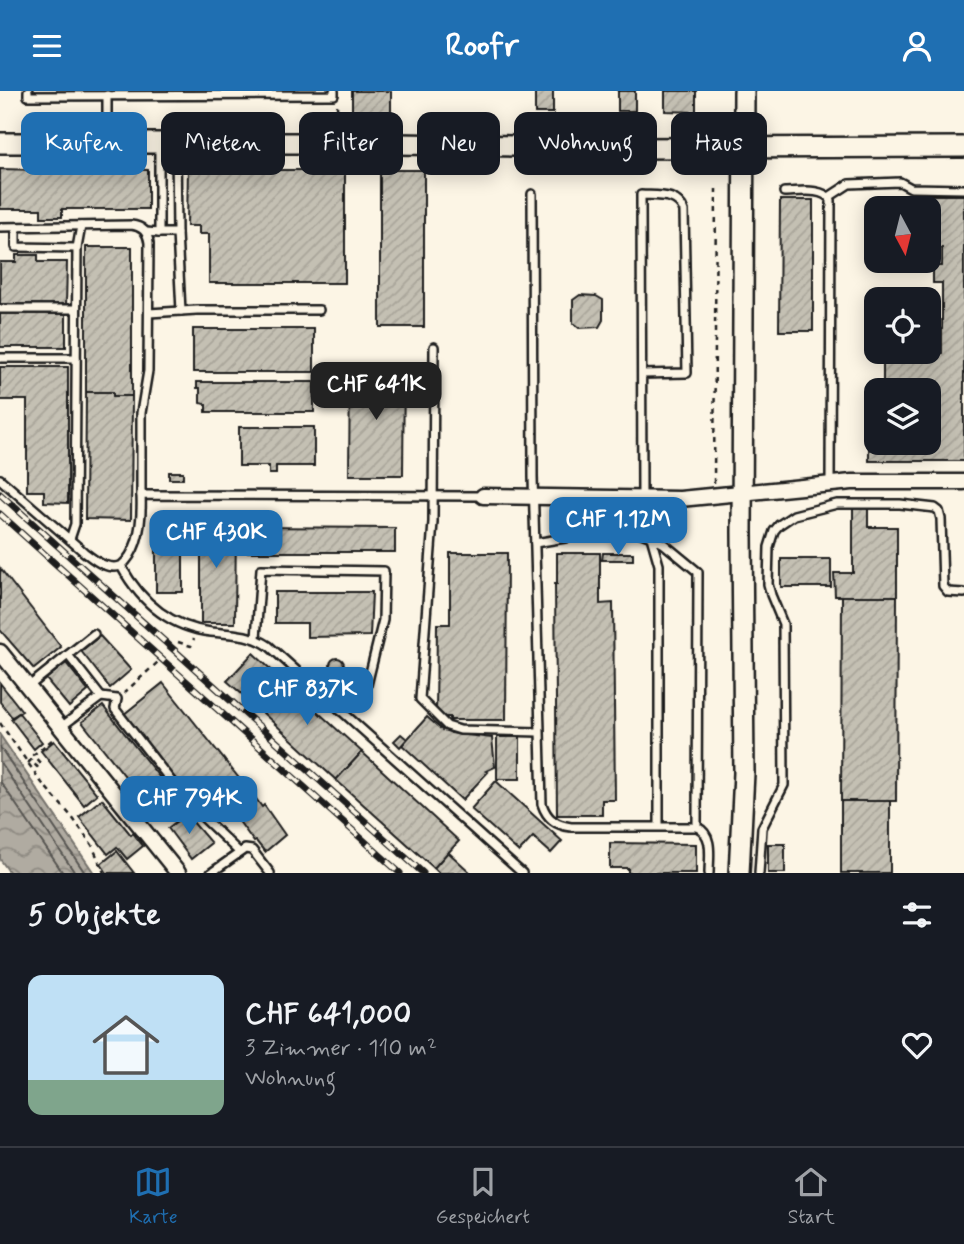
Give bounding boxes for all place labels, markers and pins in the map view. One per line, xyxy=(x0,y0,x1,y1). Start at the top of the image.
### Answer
pin: CHF 641K xyxy=(304,363,448,422)
pin: CHF 1.12M xyxy=(538,497,698,557)
pin: CHF 430K xyxy=(144,511,288,570)
pin: CHF 837K xyxy=(235,667,379,727)
pin: CHF 794K xyxy=(117,777,261,836)

